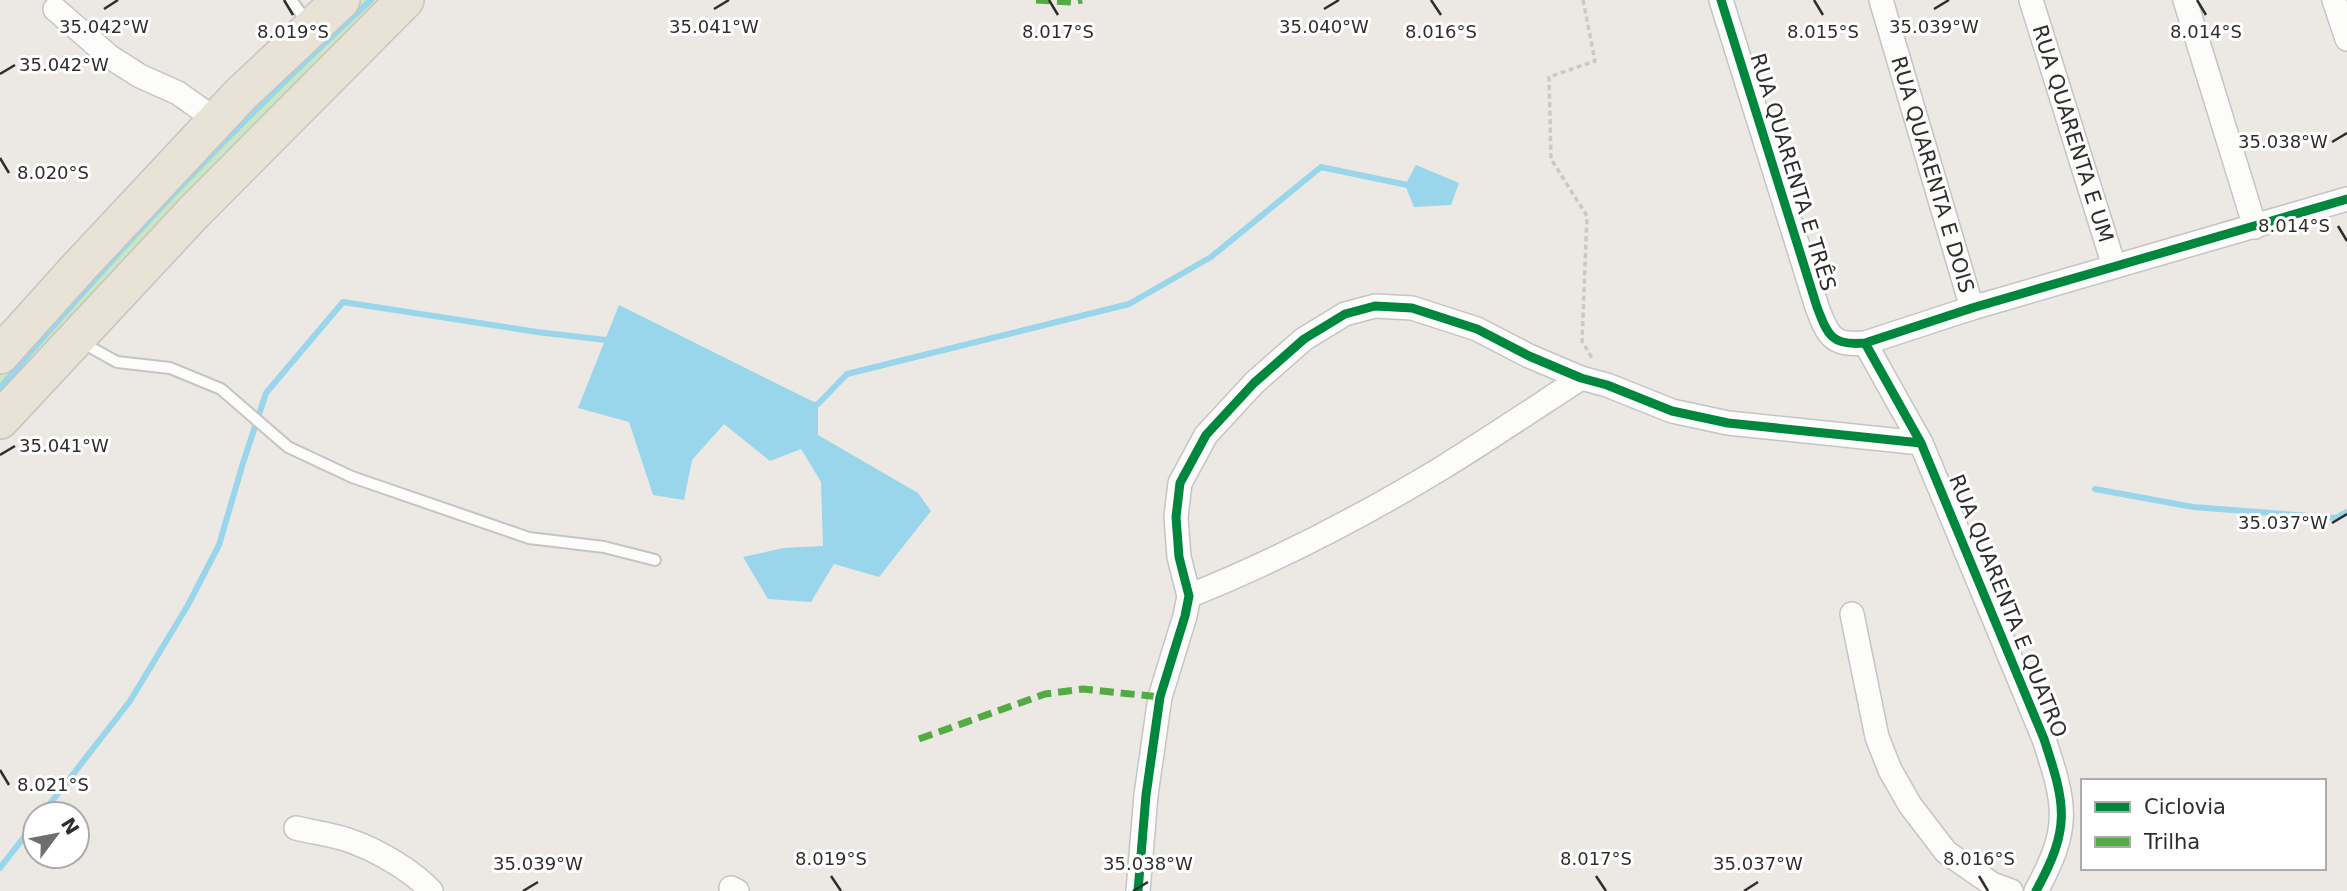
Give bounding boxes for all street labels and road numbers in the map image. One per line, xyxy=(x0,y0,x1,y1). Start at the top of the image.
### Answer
street label: RUA QUARENTA E UM xyxy=(2027,22,2118,245)
street label: RUA QUARENTA E TRÊS xyxy=(1745,50,1842,294)
street label: RUA QUARENTA E DOIS xyxy=(1886,53,1979,296)
street label: RUA QUARENTA E QUATRO xyxy=(1944,471,2072,741)

